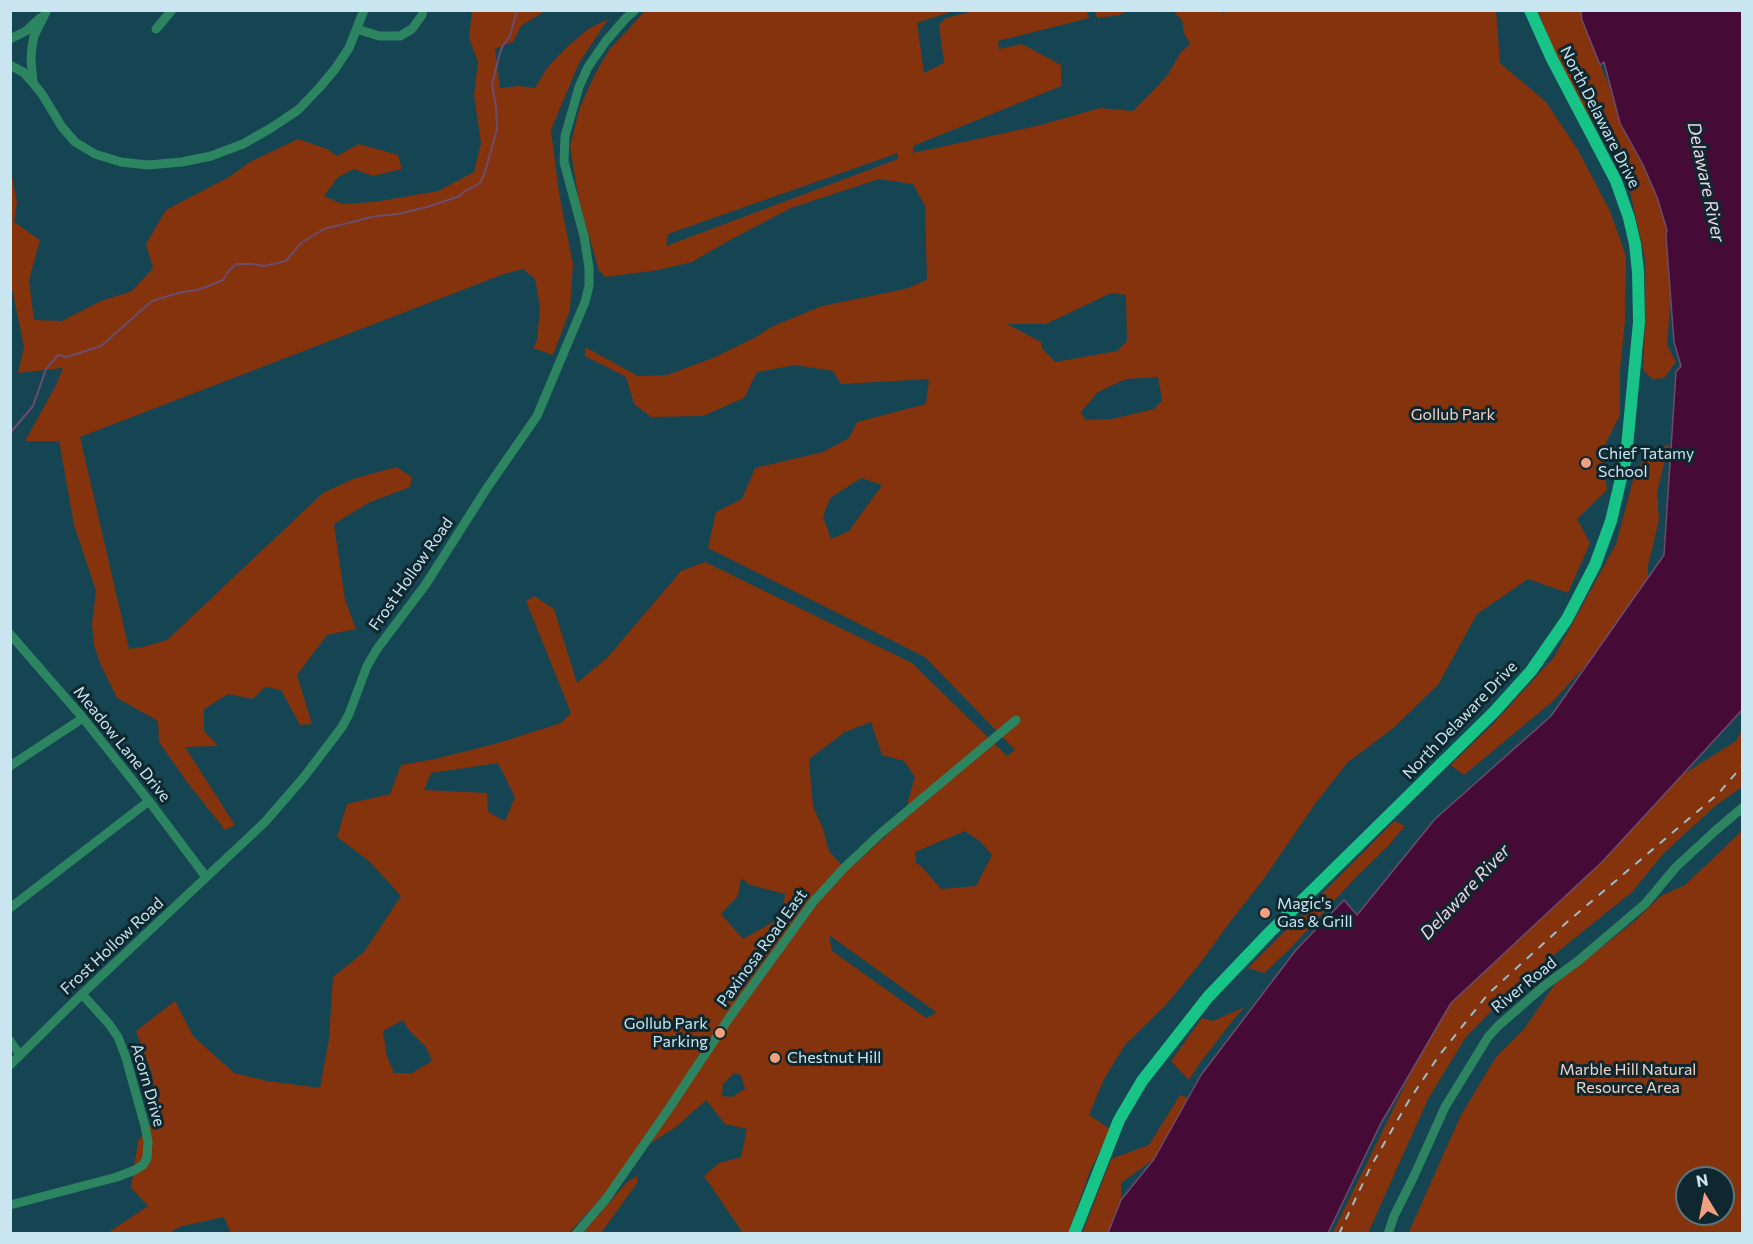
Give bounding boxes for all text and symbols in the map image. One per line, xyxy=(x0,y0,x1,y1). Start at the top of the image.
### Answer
street label: North Delaware Drive xyxy=(1556,43,1644,191)
water label: Delaware River xyxy=(1683,120,1729,244)
park label: Gollub Park xyxy=(1411,405,1495,425)
place label: Chief Tatamy School xyxy=(1598,444,1694,482)
marker: Chief Tatamy School xyxy=(1579,456,1593,470)
street label: Frost Hollow Road xyxy=(365,514,457,634)
street label: North Delaware Drive xyxy=(1399,657,1521,783)
street label: Meadow Lane Drive xyxy=(69,682,175,806)
water label: Delaware River xyxy=(1415,840,1515,944)
street label: Paxinosa Road East xyxy=(713,886,811,1010)
street label: Frost Hollow Road xyxy=(57,893,167,999)
place label: Magic's Gas & Grill xyxy=(1277,894,1353,932)
marker: Magic's Gas & Grill xyxy=(1258,906,1272,920)
street label: River Road xyxy=(1488,953,1560,1017)
place label: Gollub Park Parking xyxy=(624,1014,708,1052)
marker: Gollub Park Parking xyxy=(713,1026,727,1040)
street label: Acorn Drive xyxy=(127,1041,169,1129)
place label: Chestnut Hill xyxy=(787,1048,881,1068)
marker: Chestnut Hill xyxy=(768,1051,782,1065)
park label: Marble Hill Natural Resource Area xyxy=(1560,1060,1696,1098)
north arrow xyxy=(1675,1166,1735,1226)
text: N xyxy=(1695,1169,1710,1190)

